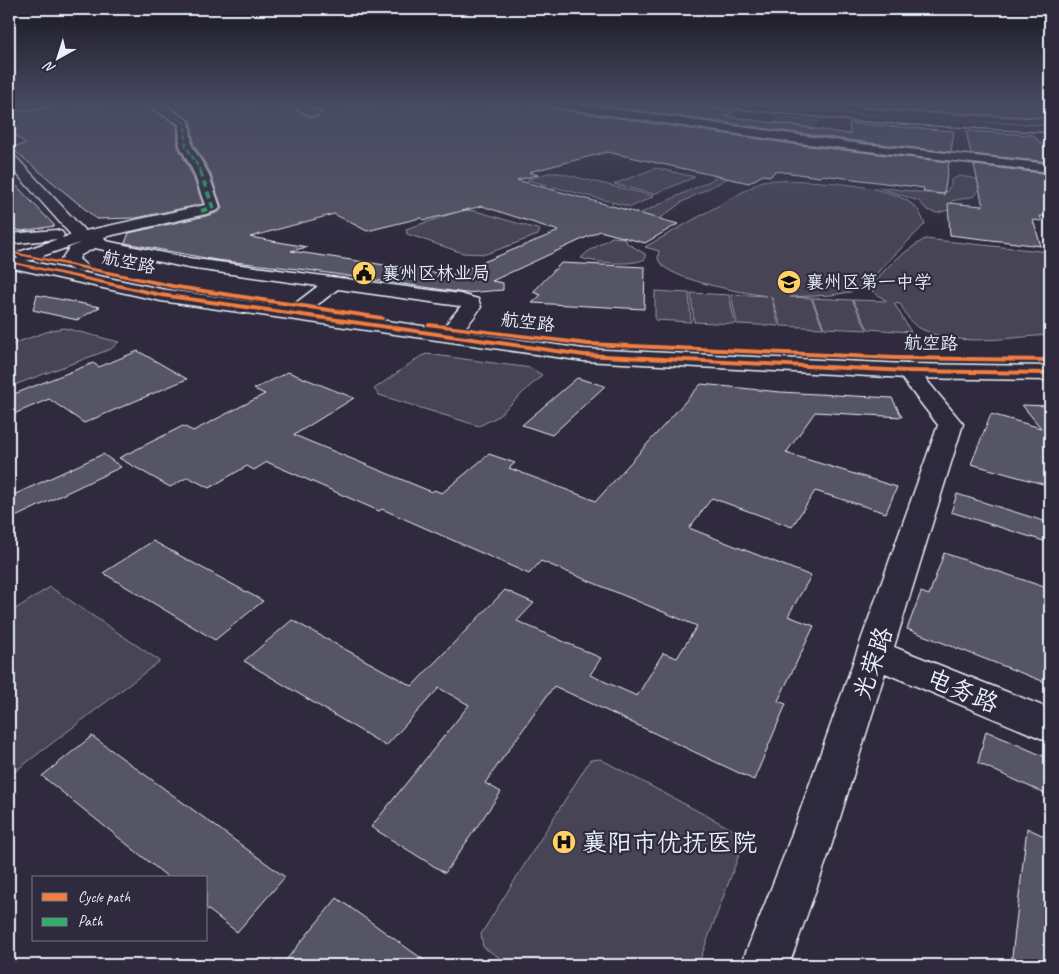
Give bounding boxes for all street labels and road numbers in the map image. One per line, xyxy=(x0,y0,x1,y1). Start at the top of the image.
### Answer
street label: 航空路 xyxy=(100,246,158,278)
street label: 航空路 xyxy=(500,308,556,336)
street label: 航空路 xyxy=(904,332,958,354)
street label: 光荣路 xyxy=(846,623,900,704)
street label: 电务路 xyxy=(922,662,1003,720)

